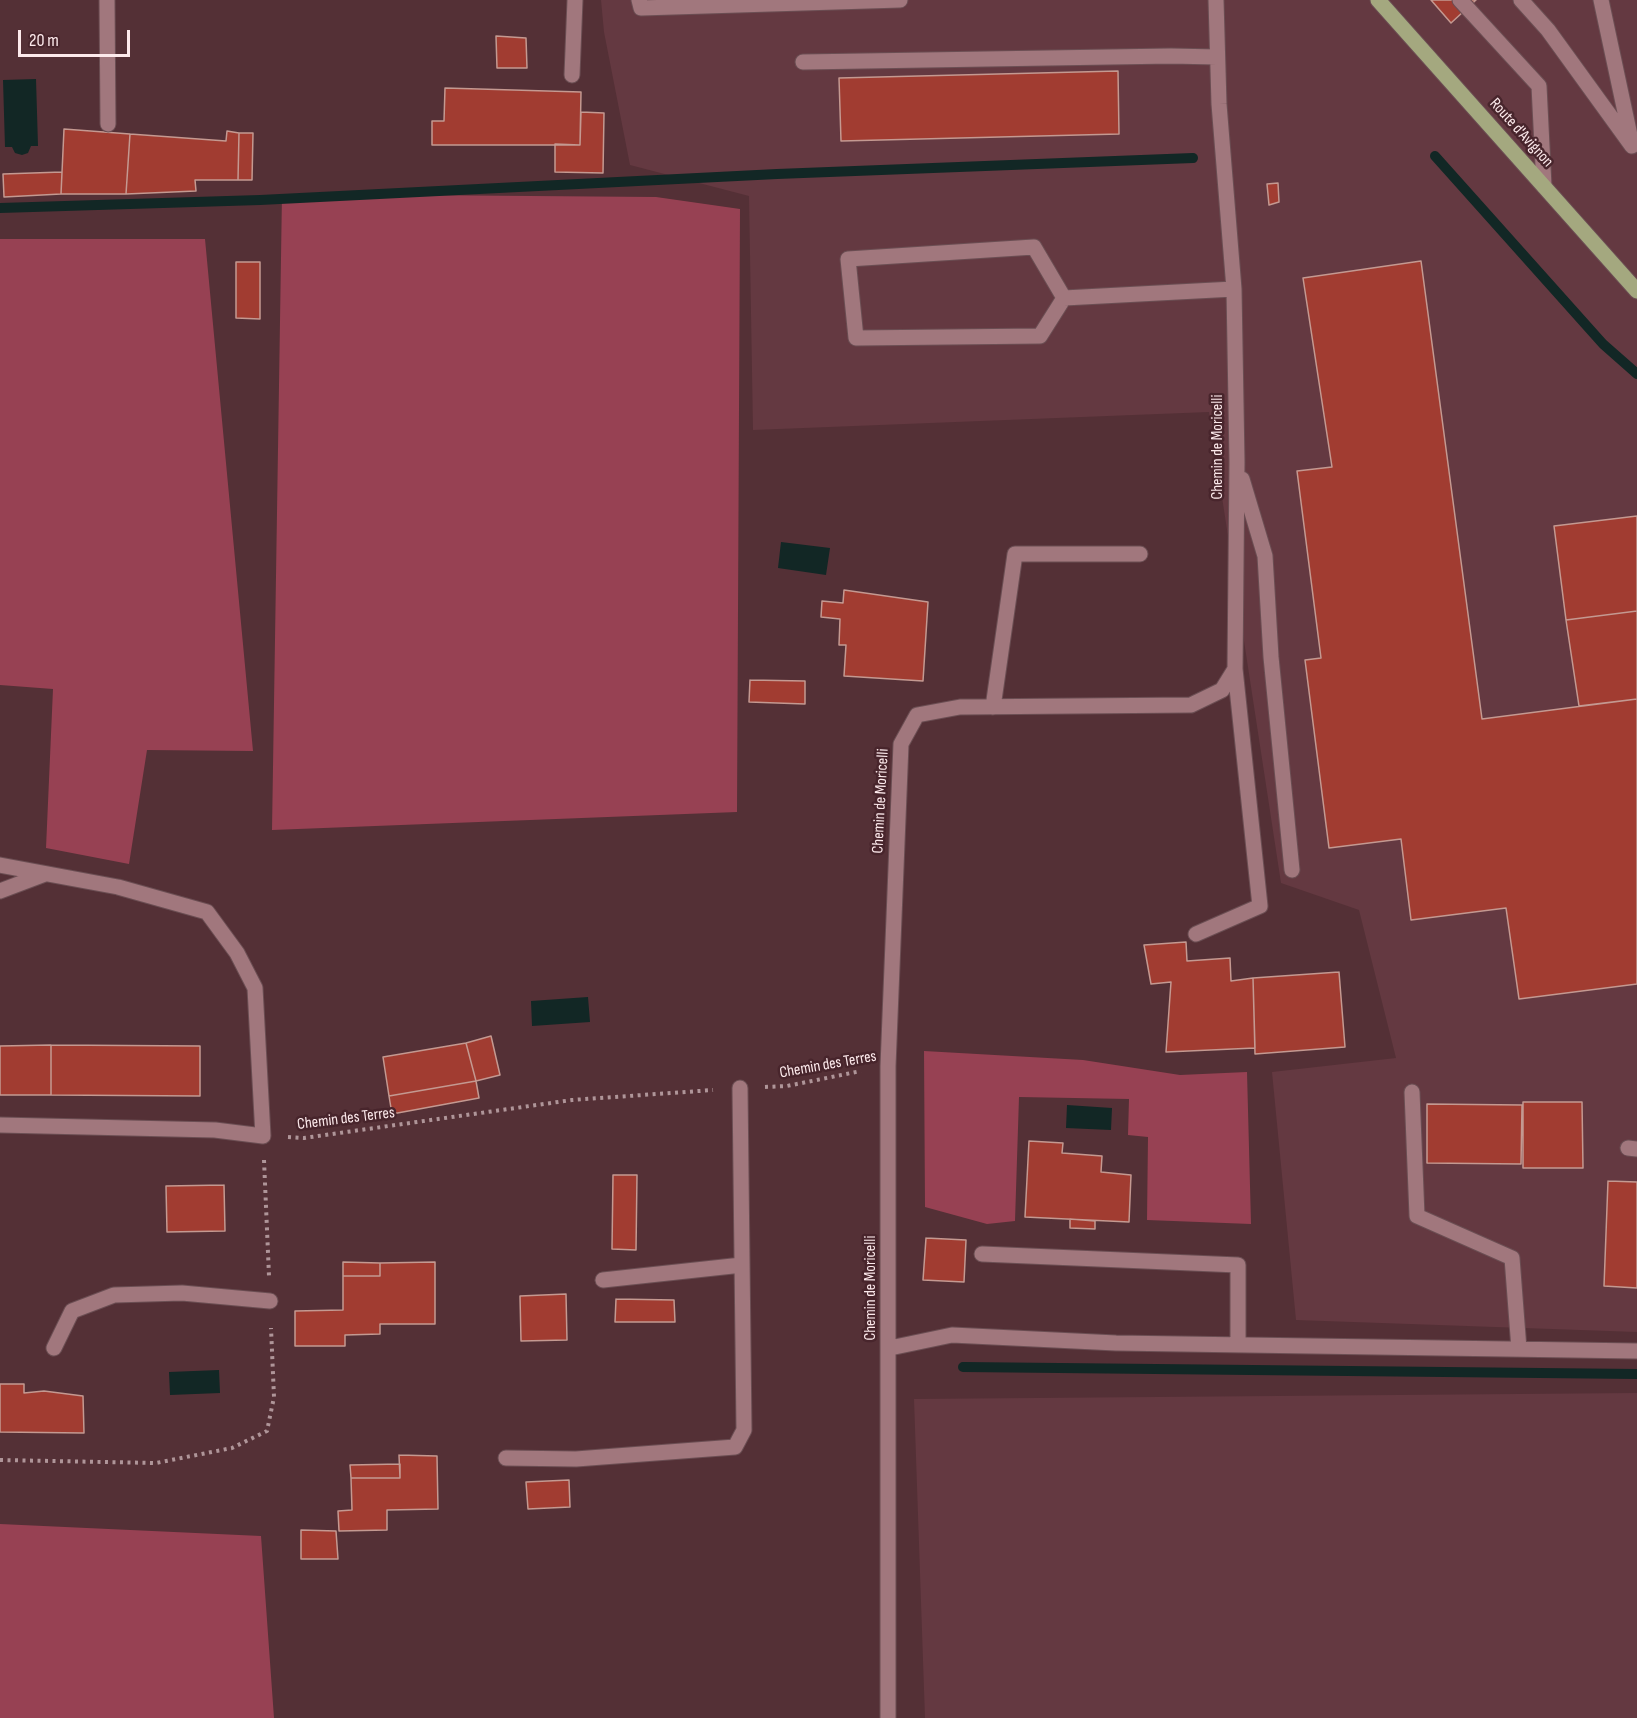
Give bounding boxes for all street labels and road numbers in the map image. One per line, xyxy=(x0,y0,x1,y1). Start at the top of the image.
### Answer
street label: Route d'Avignon xyxy=(1485,95,1557,171)
street label: Chemin de Moricelli xyxy=(1208,394,1228,500)
street label: Chemin de Moricelli xyxy=(869,748,893,854)
street label: Chemin des Terres xyxy=(778,1047,878,1083)
street label: Chemin des Terres xyxy=(296,1103,396,1135)
street label: Chemin de Moricelli xyxy=(861,1235,881,1341)

